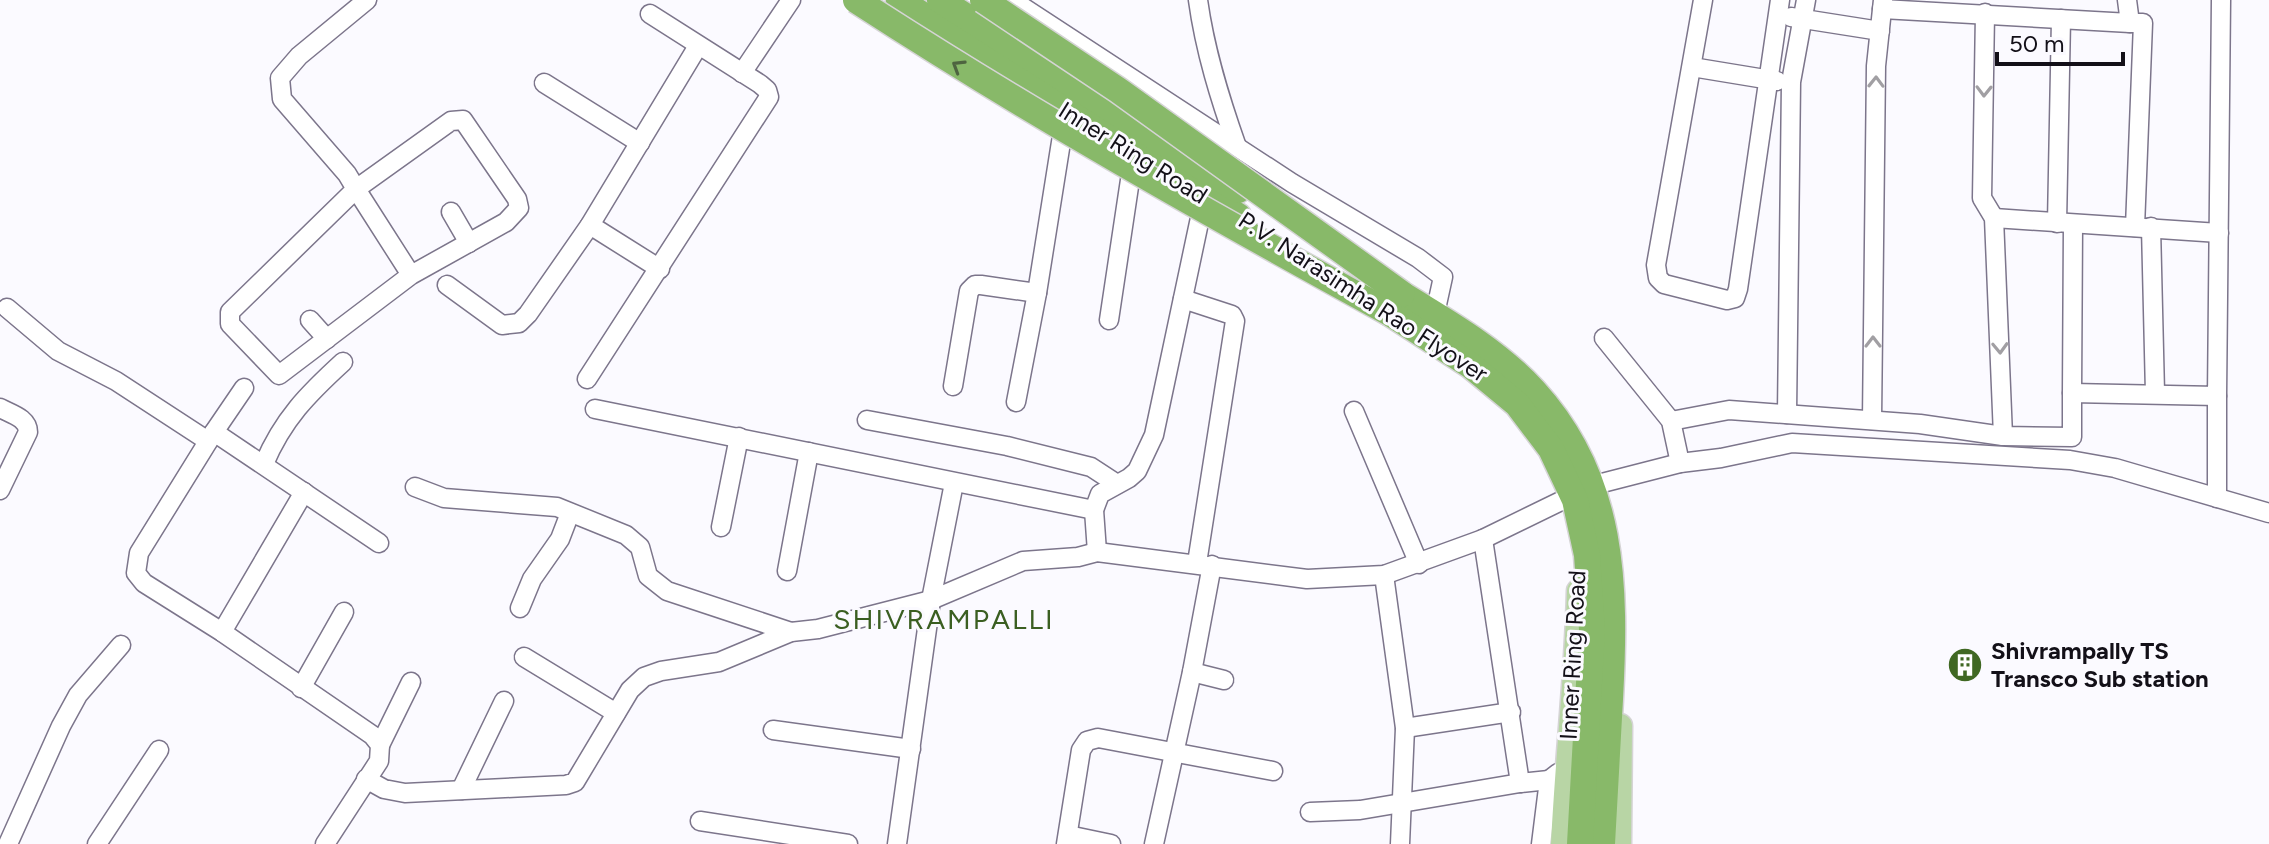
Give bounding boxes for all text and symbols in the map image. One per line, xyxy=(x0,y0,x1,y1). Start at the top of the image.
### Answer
scale bar xyxy=(1997,16,2123,66)
text: 50 m xyxy=(2009,29,2065,58)
one-way arrow xyxy=(953,60,967,75)
one-way arrow xyxy=(1867,75,1884,88)
one-way arrow xyxy=(1975,85,1993,98)
street label: Inner Ring Road xyxy=(1054,95,1213,210)
street label: P.V. Narasimha Rao Flyover xyxy=(1233,205,1493,388)
one-way arrow xyxy=(1864,335,1881,348)
one-way arrow xyxy=(1991,342,2008,355)
street label: Inner Ring Road xyxy=(1554,569,1591,740)
district label: SHIVRAMPALLI xyxy=(833,602,1055,636)
place label: Shivrampally TS Transco Sub station xyxy=(1991,636,2209,693)
building icon: Shivrampally TS Transco Sub station xyxy=(1946,646,1984,684)

